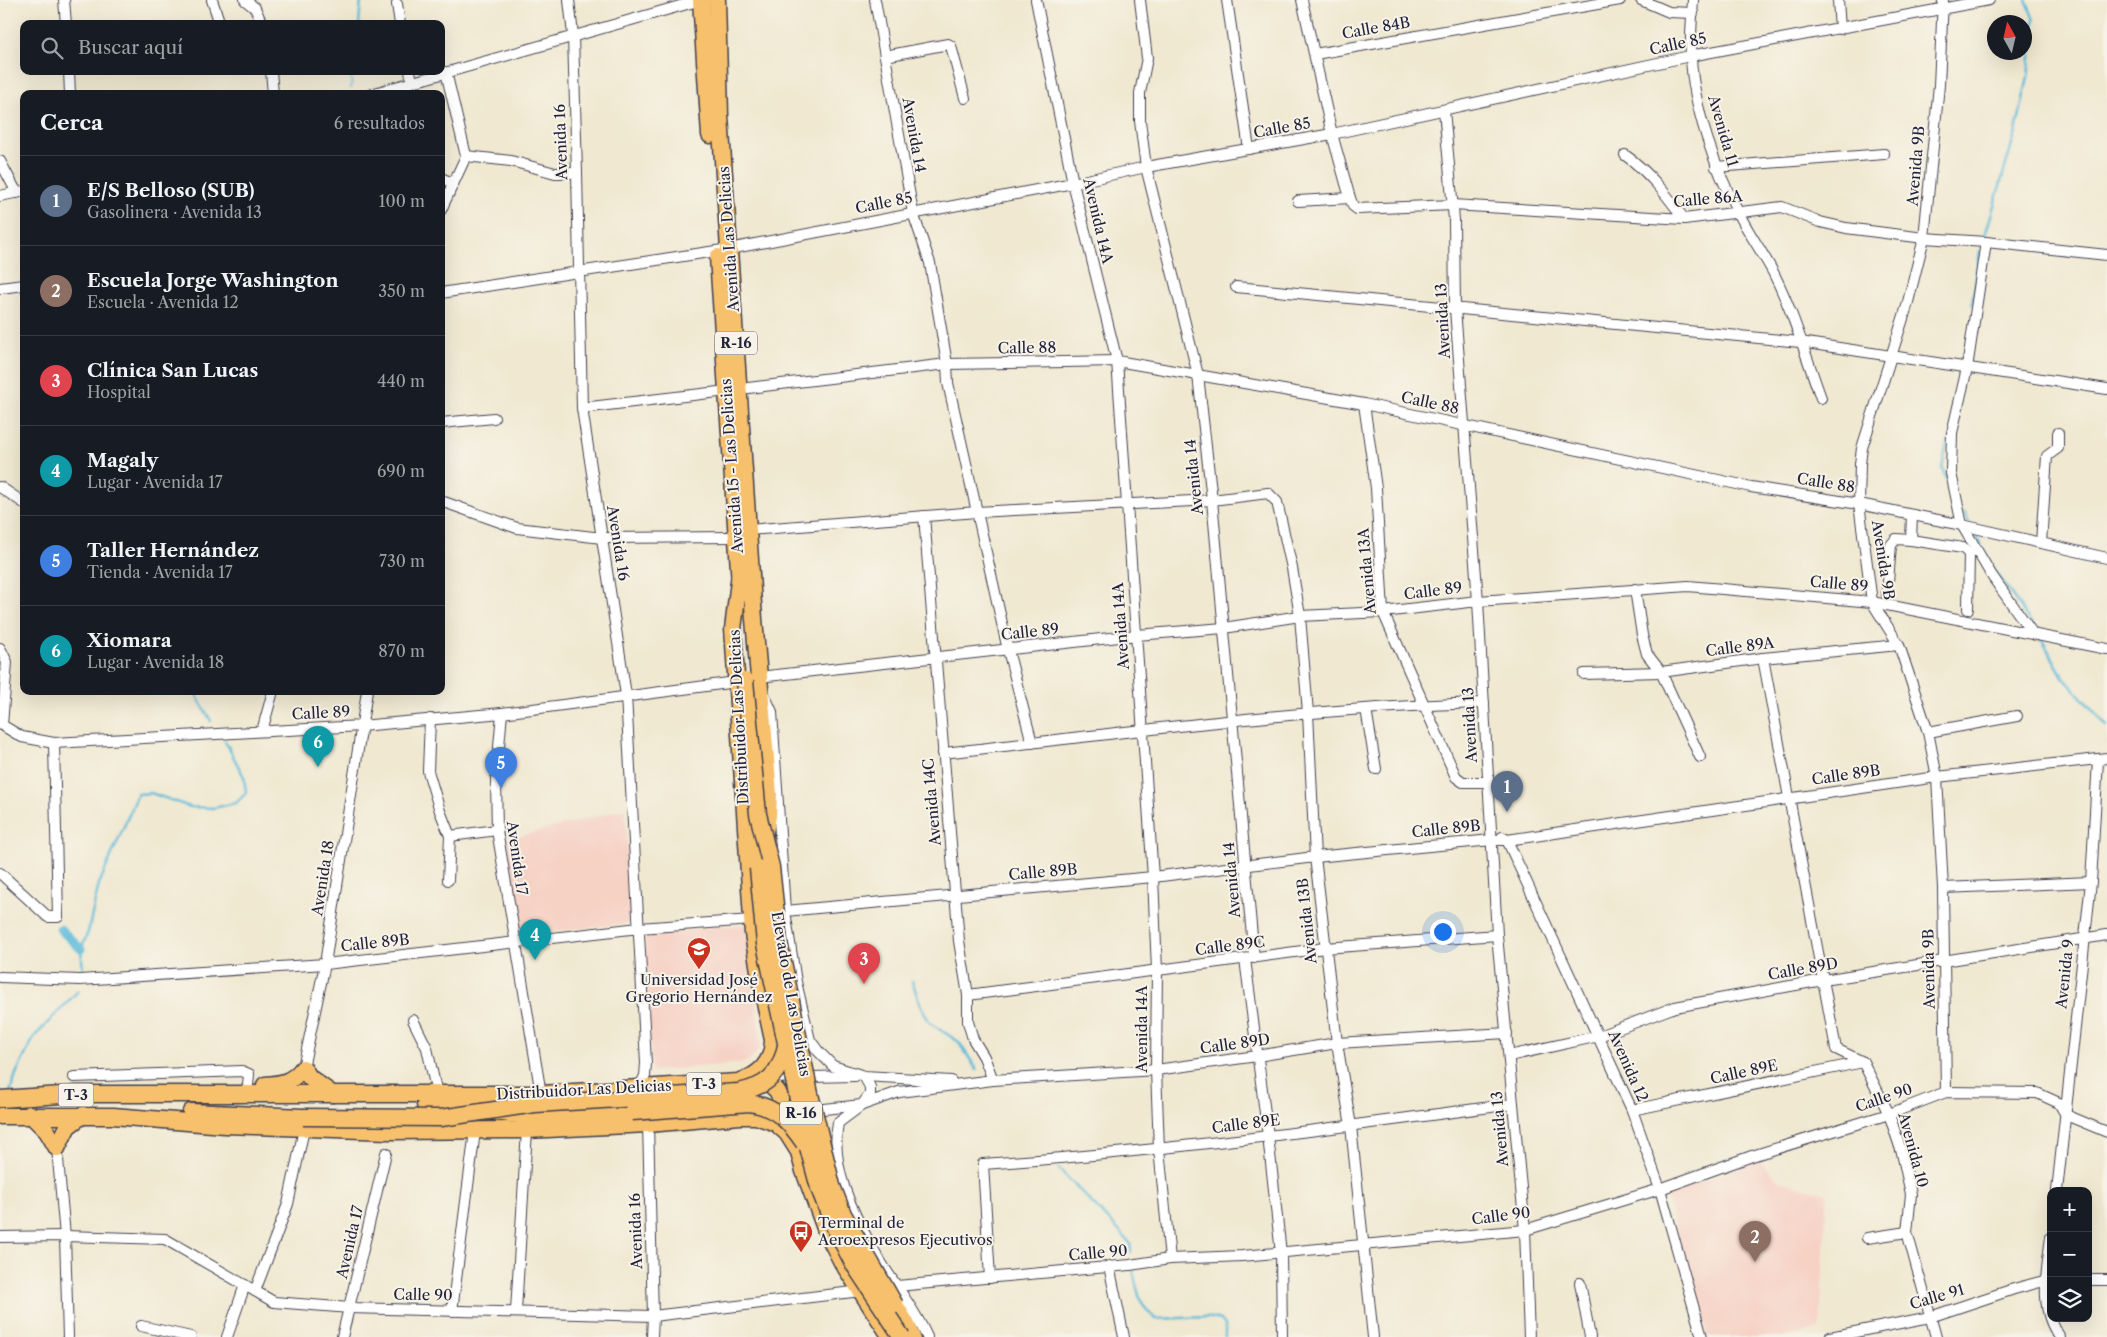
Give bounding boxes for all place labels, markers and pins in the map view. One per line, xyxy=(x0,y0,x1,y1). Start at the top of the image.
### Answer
pin: 6 xyxy=(302,726,334,767)
pin: 5 xyxy=(485,747,517,788)
pin: 1 xyxy=(1491,771,1523,812)
pin: 4 xyxy=(519,919,551,960)
school or university icon: Universidad José Gregorio Hernández xyxy=(686,936,712,970)
pin: 3 xyxy=(848,943,880,984)
place label: Universidad José Gregorio Hernández xyxy=(626,970,773,1006)
place label: Terminal de Aeroexpresos Ejecutivos xyxy=(817,1213,992,1249)
bus stop icon: Terminal de Aeroexpresos Ejecutivos xyxy=(788,1219,814,1253)
pin: 2 xyxy=(1739,1221,1771,1262)

